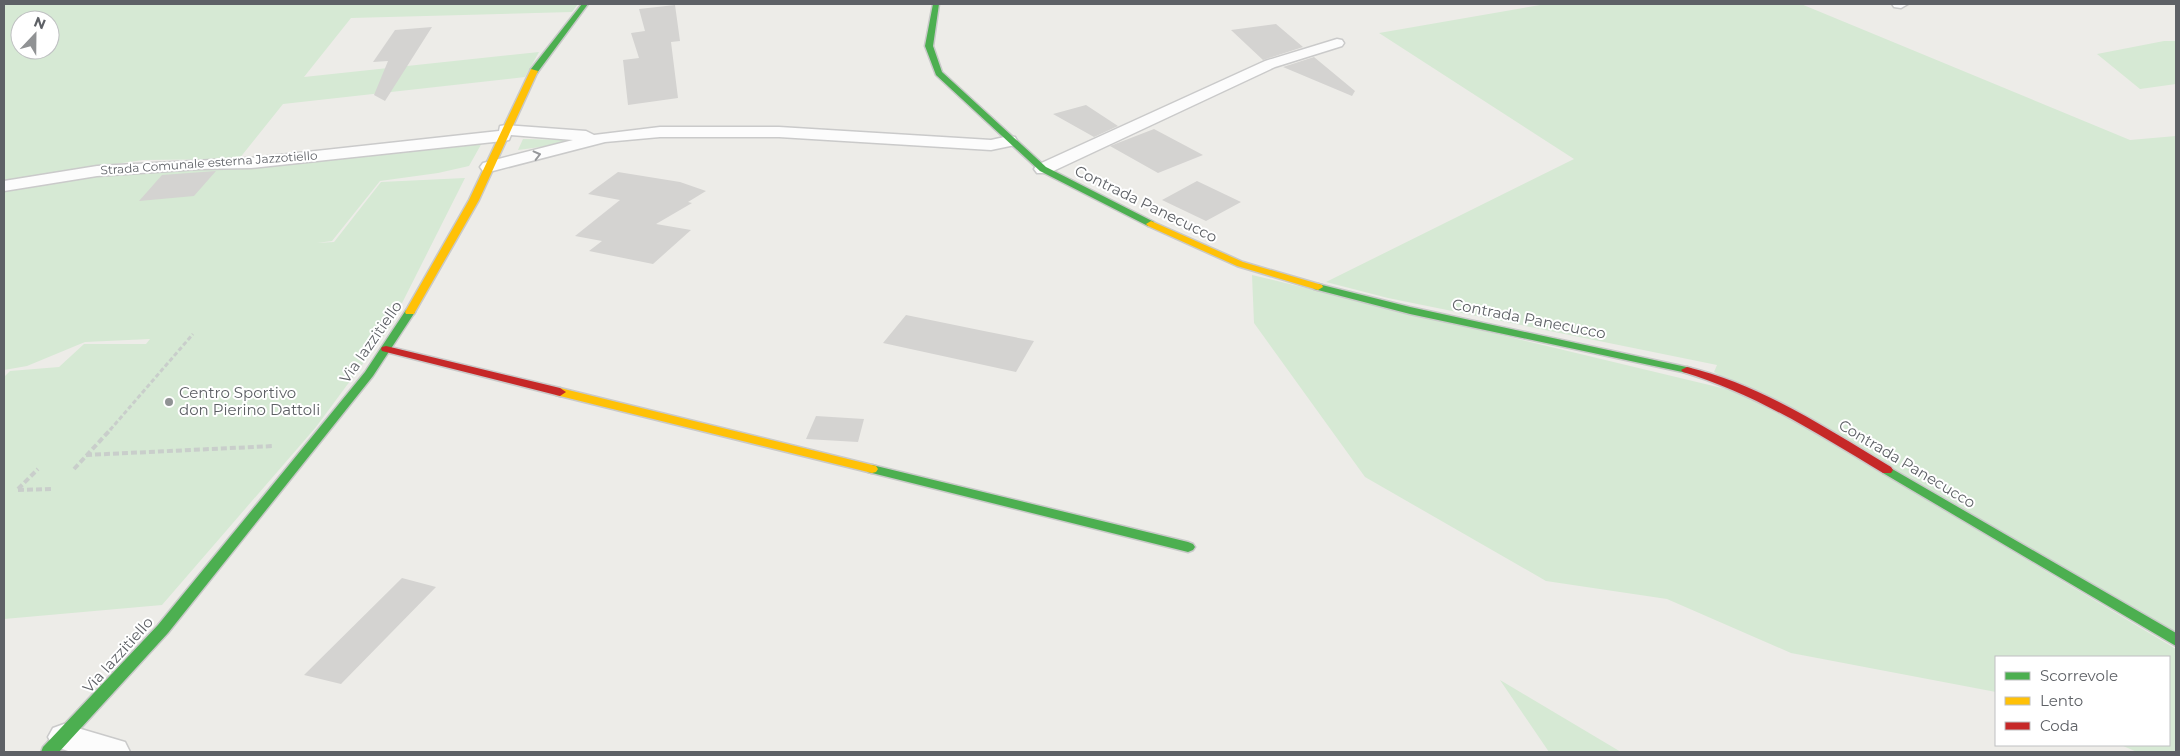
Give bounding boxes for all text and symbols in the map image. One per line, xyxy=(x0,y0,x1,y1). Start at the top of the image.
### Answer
north arrow xyxy=(10,10,60,60)
text: N xyxy=(31,12,48,33)
street label: Strada Comunale esterna Jazzotiello xyxy=(100,147,318,178)
one-way arrow xyxy=(532,150,541,161)
street label: Contrada Panecucco xyxy=(1072,161,1221,246)
street label: Contrada Panecucco xyxy=(1451,294,1608,343)
street label: Via Iazzitiello xyxy=(335,297,406,387)
place label: Centro Sportivo don Pierino Dattoli xyxy=(179,383,320,419)
marker: Centro Sportivo don Pierino Dattoli xyxy=(163,396,175,408)
street label: Contrada Panecucco xyxy=(1835,415,1979,512)
street label: Via Iazzitiello xyxy=(78,613,157,697)
legend xyxy=(1995,656,2170,746)
text: Scorrevole xyxy=(2040,666,2118,685)
text: Lento xyxy=(2040,691,2083,710)
text: Coda xyxy=(2040,716,2079,735)

